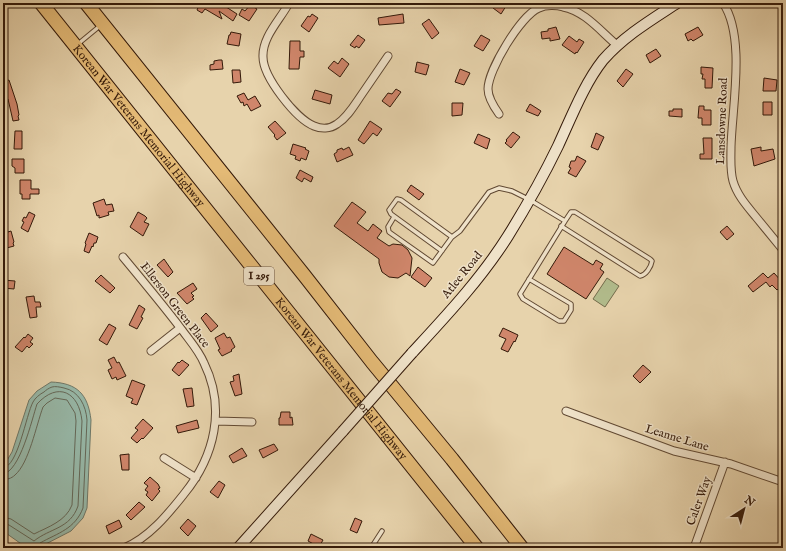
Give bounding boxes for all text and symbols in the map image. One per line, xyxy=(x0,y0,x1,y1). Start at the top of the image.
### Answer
street label: Korean War Veterans Memorial Highway xyxy=(70,41,209,210)
street label: Lansdowne Road xyxy=(713,77,731,165)
street label: Atlee Road xyxy=(438,248,486,302)
street label: Ellerson Green Place xyxy=(137,259,213,351)
road number: I 295 xyxy=(244,267,274,285)
street label: Korean War Veterans Memorial Highway xyxy=(272,294,411,463)
street label: Leanne Lane xyxy=(643,421,711,455)
street label: Caler Way xyxy=(683,474,715,528)
north arrow xyxy=(724,489,764,529)
text: N xyxy=(741,493,758,510)

